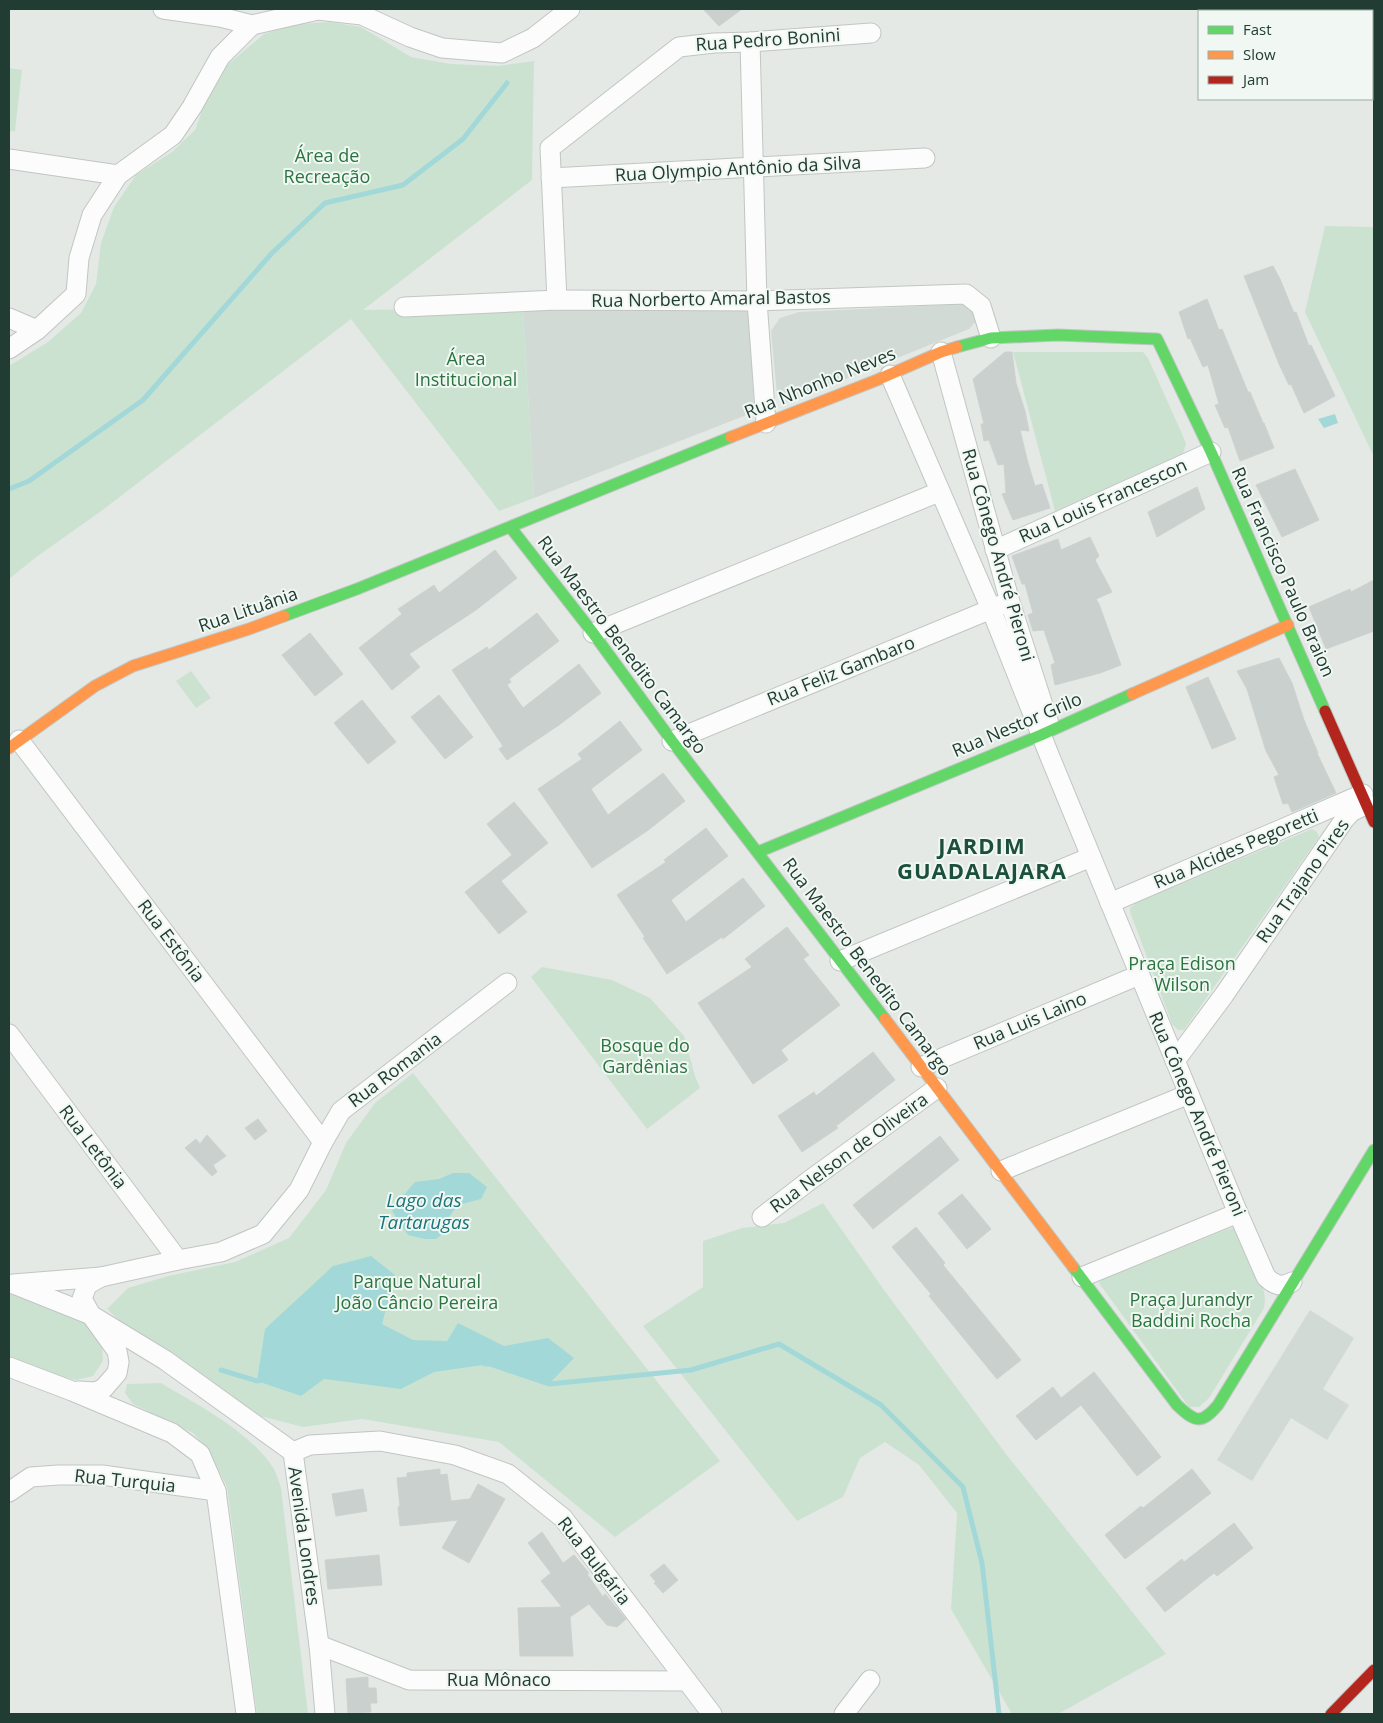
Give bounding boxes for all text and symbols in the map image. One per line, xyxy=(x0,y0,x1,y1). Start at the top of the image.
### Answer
legend xyxy=(1198,10,1373,100)
text: Fast xyxy=(1243,19,1272,39)
street label: Rua Pedro Bonini xyxy=(695,22,841,56)
text: Slow xyxy=(1243,44,1276,64)
text: Jam xyxy=(1241,69,1269,89)
park label: Área de Recreação xyxy=(284,143,370,188)
street label: Rua Olympio Antônio da Silva xyxy=(614,150,862,186)
street label: Rua Norberto Amaral Bastos xyxy=(591,284,831,312)
street label: Rua Nhonho Neves xyxy=(740,341,899,423)
park label: Área Institucional xyxy=(415,346,517,391)
street label: Rua Cônego André Pieroni xyxy=(957,446,1041,664)
street label: Rua Louis Francescon xyxy=(1015,452,1190,548)
street label: Rua Francisco Paulo Braion xyxy=(1227,463,1341,680)
street label: Rua Maestro Benedito Camargo xyxy=(533,530,713,758)
street label: Rua Lituânia xyxy=(195,581,301,637)
street label: Rua Feliz Gambaro xyxy=(763,629,918,711)
street label: Rua Nestor Grilo xyxy=(948,686,1085,762)
street label: Rua Alcides Pegoretti xyxy=(1150,803,1322,894)
street label: Rua Trajano Pires xyxy=(1250,813,1354,947)
district label: JARDIM GUADALAJARA xyxy=(897,830,1067,885)
street label: Rua Maestro Benedito Camargo xyxy=(778,852,958,1080)
street label: Rua Estônia xyxy=(133,894,211,987)
park label: Praça Edison Wilson xyxy=(1128,951,1236,996)
street label: Rua Luis Laino xyxy=(969,985,1090,1055)
street label: Rua Cônego André Pieroni xyxy=(1144,1008,1252,1220)
street label: Rua Romania xyxy=(343,1026,446,1112)
park label: Bosque do Gardênias xyxy=(600,1033,690,1078)
street label: Rua Nelson de Oliveira xyxy=(764,1087,932,1218)
street label: Rua Letônia xyxy=(54,1100,133,1193)
water label: Lago das Tartarugas xyxy=(378,1187,470,1235)
park label: Parque Natural João Câncio Pereira xyxy=(334,1269,498,1314)
park label: Praça Jurandyr Baddini Rocha xyxy=(1129,1287,1253,1332)
street label: Rua Turquia xyxy=(73,1463,177,1497)
street label: Avenida Londres xyxy=(283,1465,327,1607)
street label: Rua Bulgária xyxy=(553,1511,637,1609)
street label: Rua Mônaco xyxy=(447,1667,551,1691)

